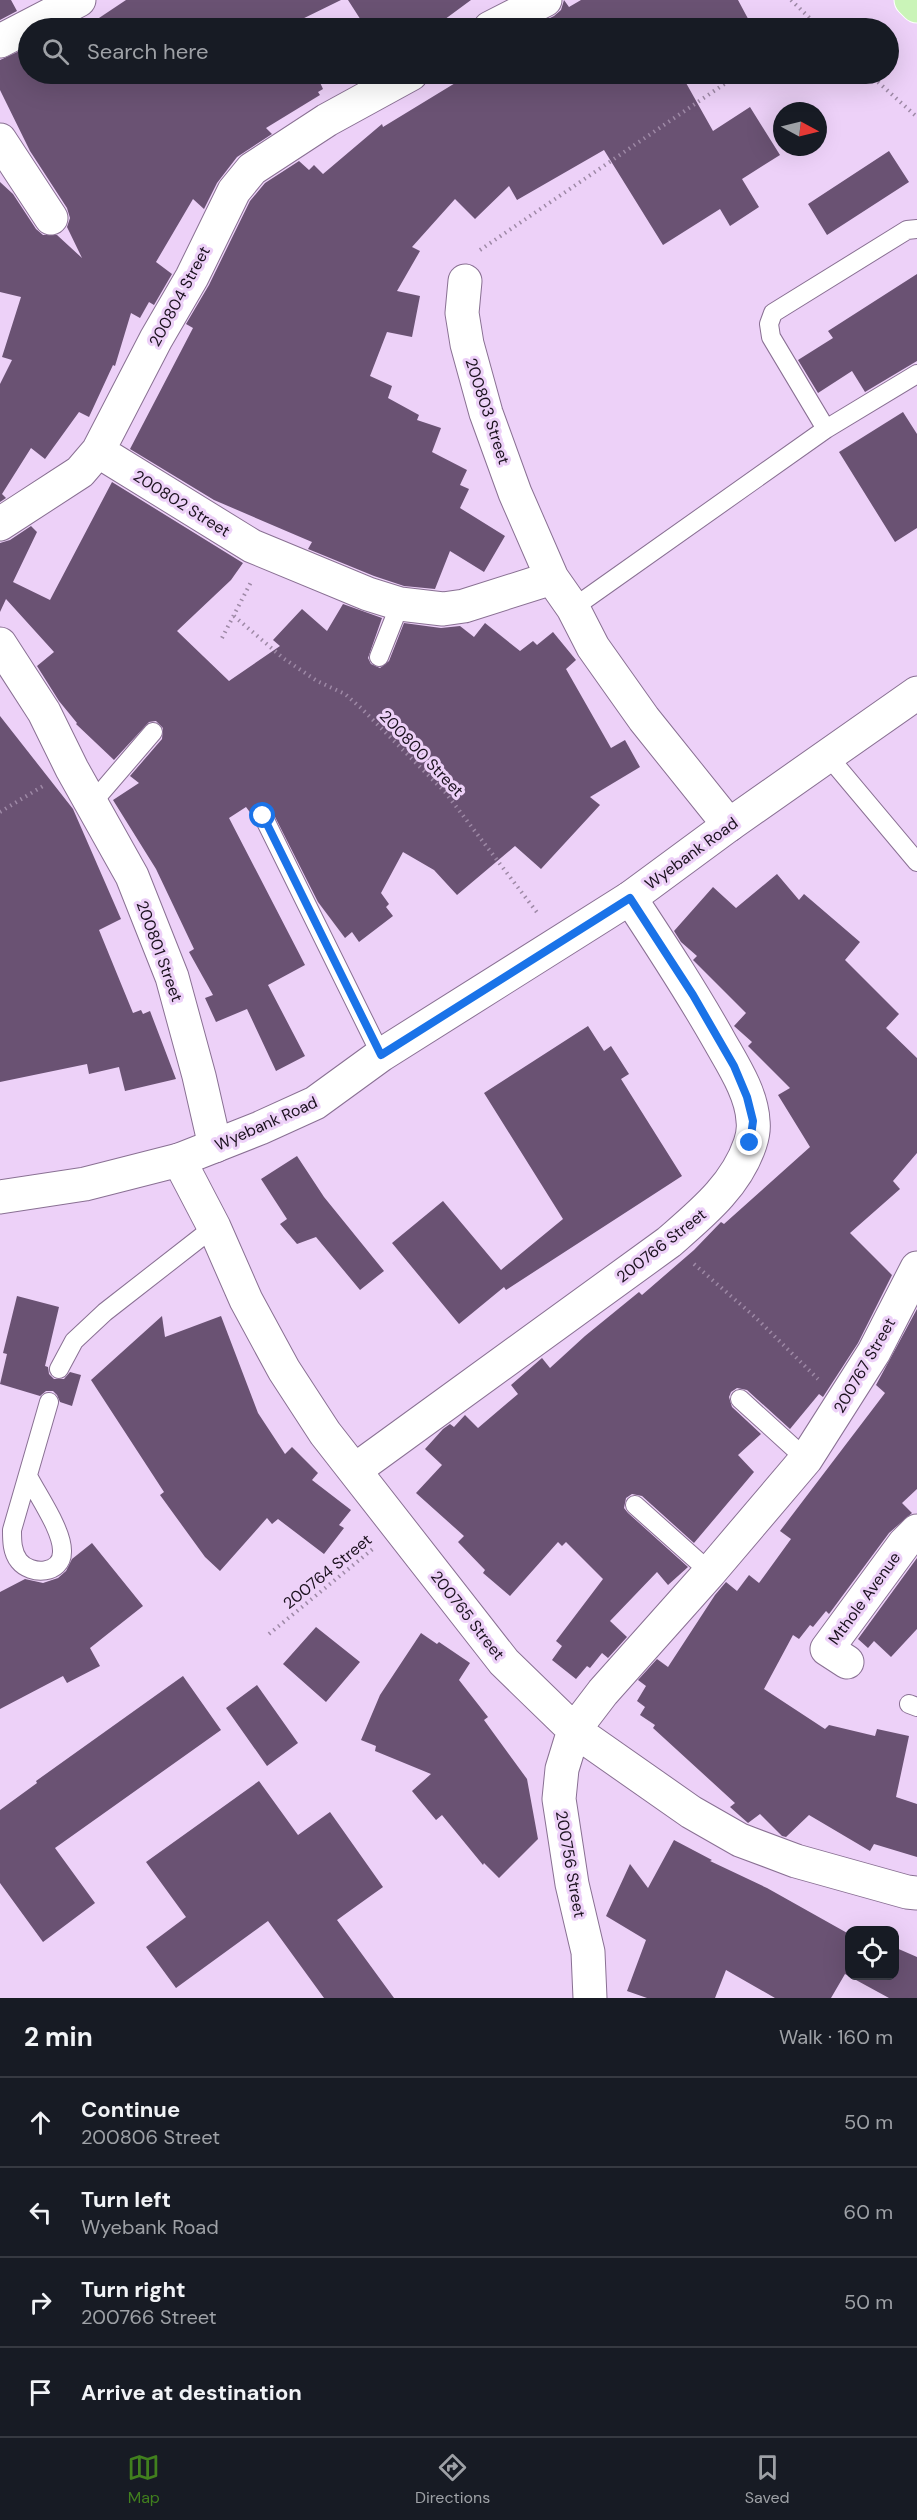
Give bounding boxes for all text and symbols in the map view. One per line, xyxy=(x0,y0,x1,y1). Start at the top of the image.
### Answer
search box xyxy=(18,18,899,84)
icon: search xyxy=(39,35,72,68)
text: Search here xyxy=(87,37,208,66)
north arrow xyxy=(773,102,827,156)
street label: 200804 Street xyxy=(144,242,215,350)
street label: 200803 Street xyxy=(460,355,515,467)
street label: 200802 Street xyxy=(129,465,234,542)
street label: 200800 Street xyxy=(375,706,468,801)
route start xyxy=(249,802,275,828)
street label: Wyebank Road xyxy=(641,813,742,894)
street label: 200801 Street xyxy=(131,898,188,1005)
street label: Wyebank Road xyxy=(212,1091,321,1155)
route end xyxy=(736,1129,762,1155)
street label: 200766 Street xyxy=(612,1204,711,1287)
street label: 200767 Street xyxy=(829,1314,900,1417)
street label: 200764 Street xyxy=(279,1529,376,1614)
street label: Mthole Avenue xyxy=(824,1548,905,1649)
street label: 200765 Street xyxy=(426,1566,509,1664)
street label: 200756 Street xyxy=(551,1809,590,1919)
map controls xyxy=(845,1926,899,1980)
button: locate xyxy=(845,1926,899,1980)
text: 2 min xyxy=(24,2020,93,2054)
text: Walk · 160 m xyxy=(779,2024,893,2050)
text: Continue xyxy=(81,2095,180,2124)
icon: ahead xyxy=(24,2106,57,2139)
text: 50 m xyxy=(844,2109,893,2135)
text: 200806 Street xyxy=(81,2124,220,2150)
text: Turn left xyxy=(81,2185,171,2214)
icon: left xyxy=(24,2196,57,2229)
text: 60 m xyxy=(844,2199,893,2225)
text: Wyebank Road xyxy=(81,2214,219,2240)
text: Turn right xyxy=(81,2275,186,2304)
icon: right xyxy=(24,2286,57,2319)
text: 50 m xyxy=(844,2289,893,2315)
text: 200766 Street xyxy=(81,2304,217,2330)
icon: arrive xyxy=(24,2376,57,2409)
text: Arrive at destination xyxy=(81,2378,302,2407)
tab: Map xyxy=(127,2451,160,2508)
tab: Directions xyxy=(415,2451,490,2508)
tab: Saved xyxy=(745,2451,790,2508)

